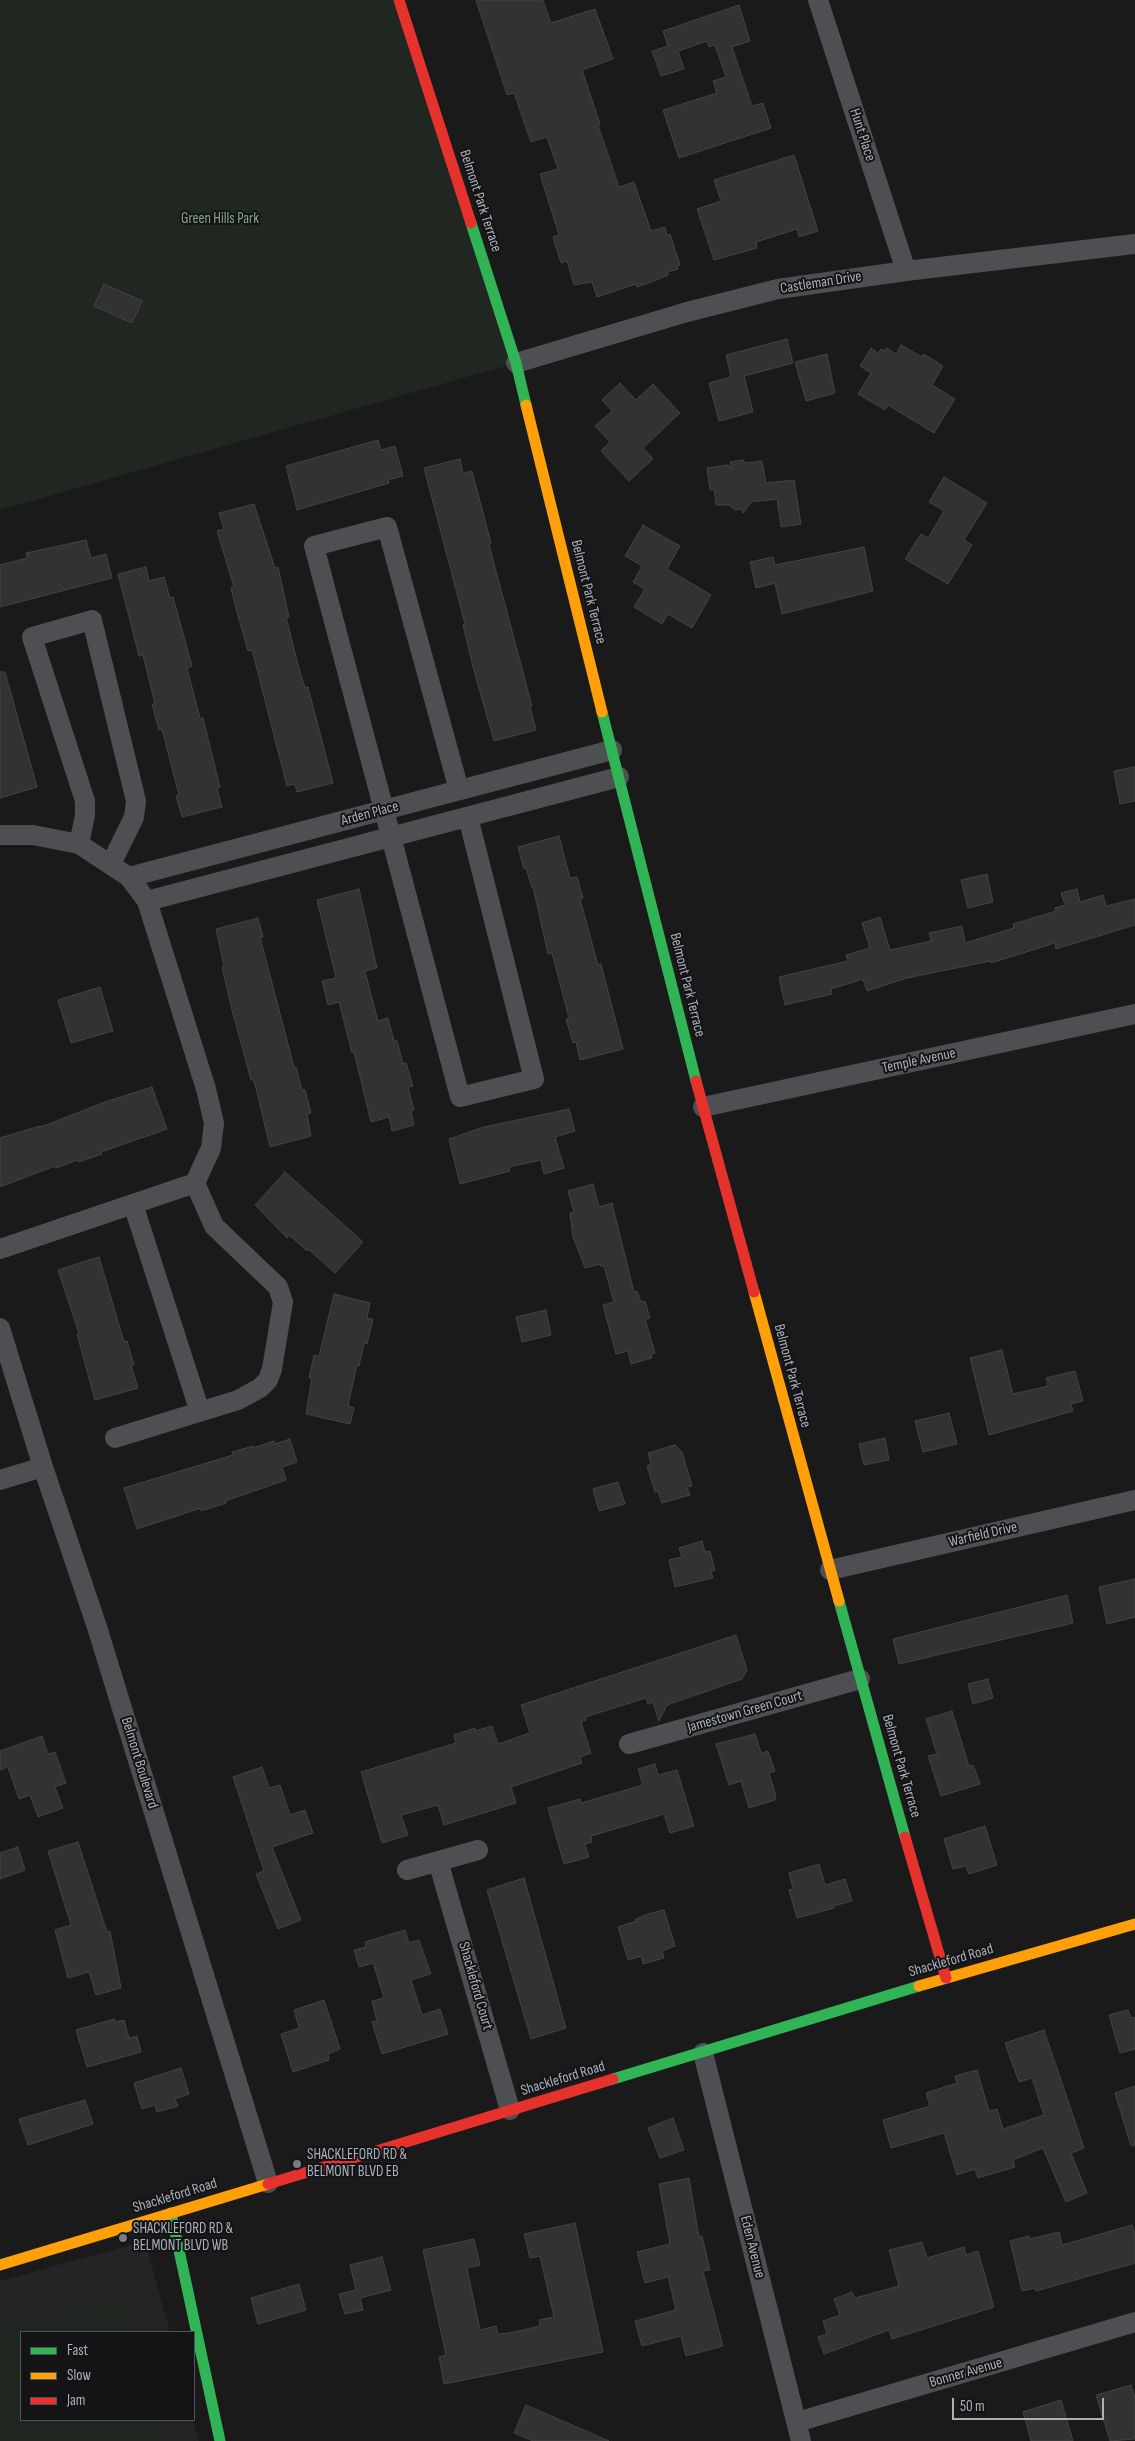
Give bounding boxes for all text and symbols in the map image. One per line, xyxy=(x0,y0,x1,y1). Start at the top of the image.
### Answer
street label: Hunt Place xyxy=(845,106,879,164)
street label: Belmont Park Terrace xyxy=(455,148,505,254)
park label: Green Hills Park xyxy=(181,210,259,228)
street label: Castleman Drive xyxy=(779,268,863,298)
street label: Belmont Park Terrace xyxy=(566,538,610,646)
street label: Arden Place xyxy=(339,798,401,830)
street label: Belmont Park Terrace xyxy=(665,931,709,1039)
street label: Temple Avenue xyxy=(881,1044,957,1078)
street label: Belmont Park Terrace xyxy=(770,1322,814,1430)
street label: Warfield Drive xyxy=(947,1518,1019,1552)
street label: Jamestown Green Court xyxy=(685,1687,805,1737)
street label: Belmont Park Terrace xyxy=(878,1712,924,1820)
street label: Belmont Boulevard xyxy=(117,1715,161,1811)
street label: Shackleford Court xyxy=(454,1940,496,2032)
street label: Shackleford Road xyxy=(907,1940,995,1982)
street label: Shackleford Road xyxy=(519,2058,607,2100)
place label: SHACKLEFORD RD & BELMONT BLVD EB xyxy=(307,2146,407,2181)
marker: SHACKLEFORD RD & BELMONT BLVD EB xyxy=(291,2158,303,2170)
street label: Shackleford Road xyxy=(131,2175,219,2217)
street label: Eden Avenue xyxy=(736,2214,768,2280)
place label: SHACKLEFORD RD & BELMONT BLVD WB xyxy=(133,2220,233,2255)
marker: SHACKLEFORD RD & BELMONT BLVD WB xyxy=(117,2232,129,2244)
legend xyxy=(20,2331,195,2421)
text: Fast xyxy=(67,2341,88,2360)
street label: Bonner Avenue xyxy=(927,2354,1005,2392)
text: Slow xyxy=(67,2366,91,2385)
scale bar xyxy=(955,2388,1108,2420)
text: Jam xyxy=(67,2391,85,2410)
text: 50 m xyxy=(960,2397,985,2416)

